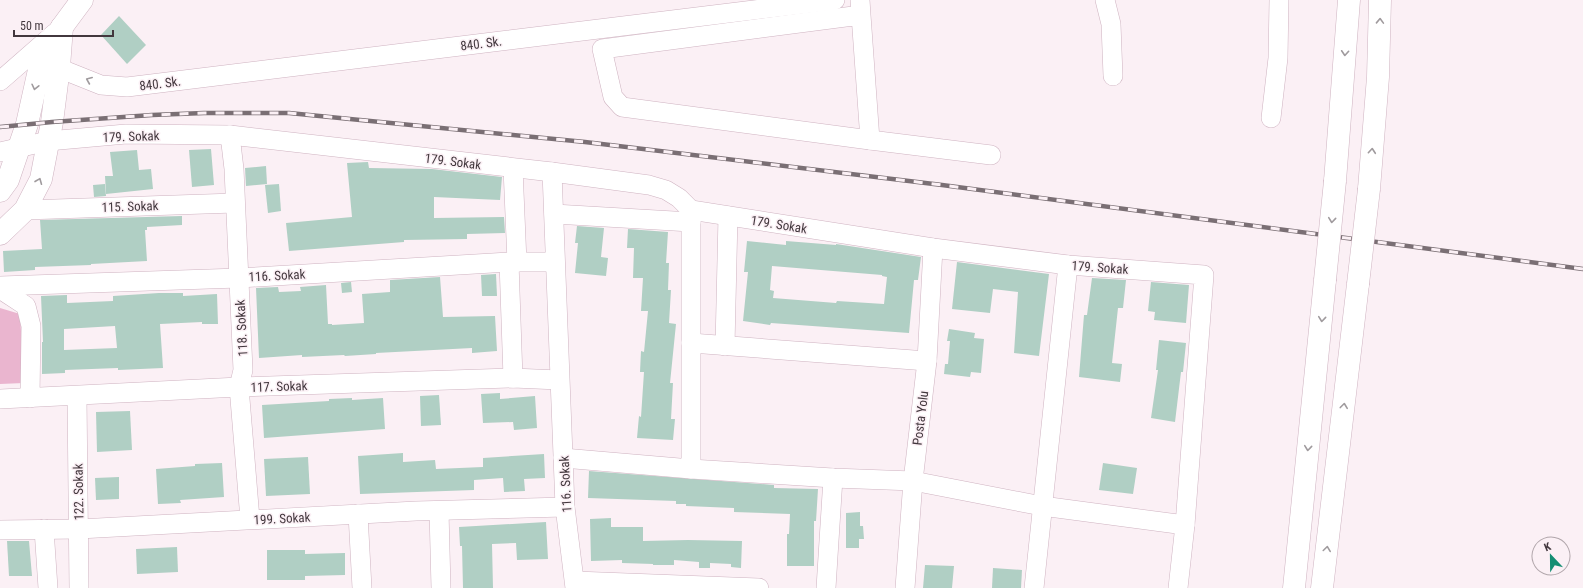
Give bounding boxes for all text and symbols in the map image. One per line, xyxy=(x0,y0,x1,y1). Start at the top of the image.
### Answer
scale bar xyxy=(14,12,113,38)
one-way arrow xyxy=(1376,18,1384,24)
text: 50 m xyxy=(20,19,44,33)
street label: 840. Sk. xyxy=(459,34,503,53)
one-way arrow xyxy=(1341,50,1350,56)
street label: 840. Sk. xyxy=(138,74,182,93)
one-way arrow xyxy=(86,77,93,85)
one-way arrow xyxy=(31,84,39,90)
street label: 179. Sokak xyxy=(102,128,160,145)
one-way arrow xyxy=(1367,147,1376,154)
street label: 179. Sokak xyxy=(424,151,482,172)
one-way arrow xyxy=(34,177,42,185)
street label: 115. Sokak xyxy=(101,198,159,215)
street label: 179. Sokak xyxy=(750,213,808,236)
one-way arrow xyxy=(1327,217,1336,223)
street label: 179. Sokak xyxy=(1071,258,1129,277)
street label: 116. Sokak xyxy=(248,267,306,284)
street label: 118. Sokak xyxy=(233,299,250,357)
one-way arrow xyxy=(1317,316,1326,322)
street label: 117. Sokak xyxy=(250,378,308,395)
street label: Posta Yolu xyxy=(910,390,931,446)
one-way arrow xyxy=(1339,403,1348,409)
one-way arrow xyxy=(1304,445,1313,451)
street label: 116. Sokak xyxy=(557,455,574,513)
street label: 122. Sokak xyxy=(71,463,86,521)
street label: 199. Sokak xyxy=(253,510,311,527)
north arrow xyxy=(1531,536,1571,576)
text: K xyxy=(1542,540,1554,554)
one-way arrow xyxy=(1323,546,1332,552)

